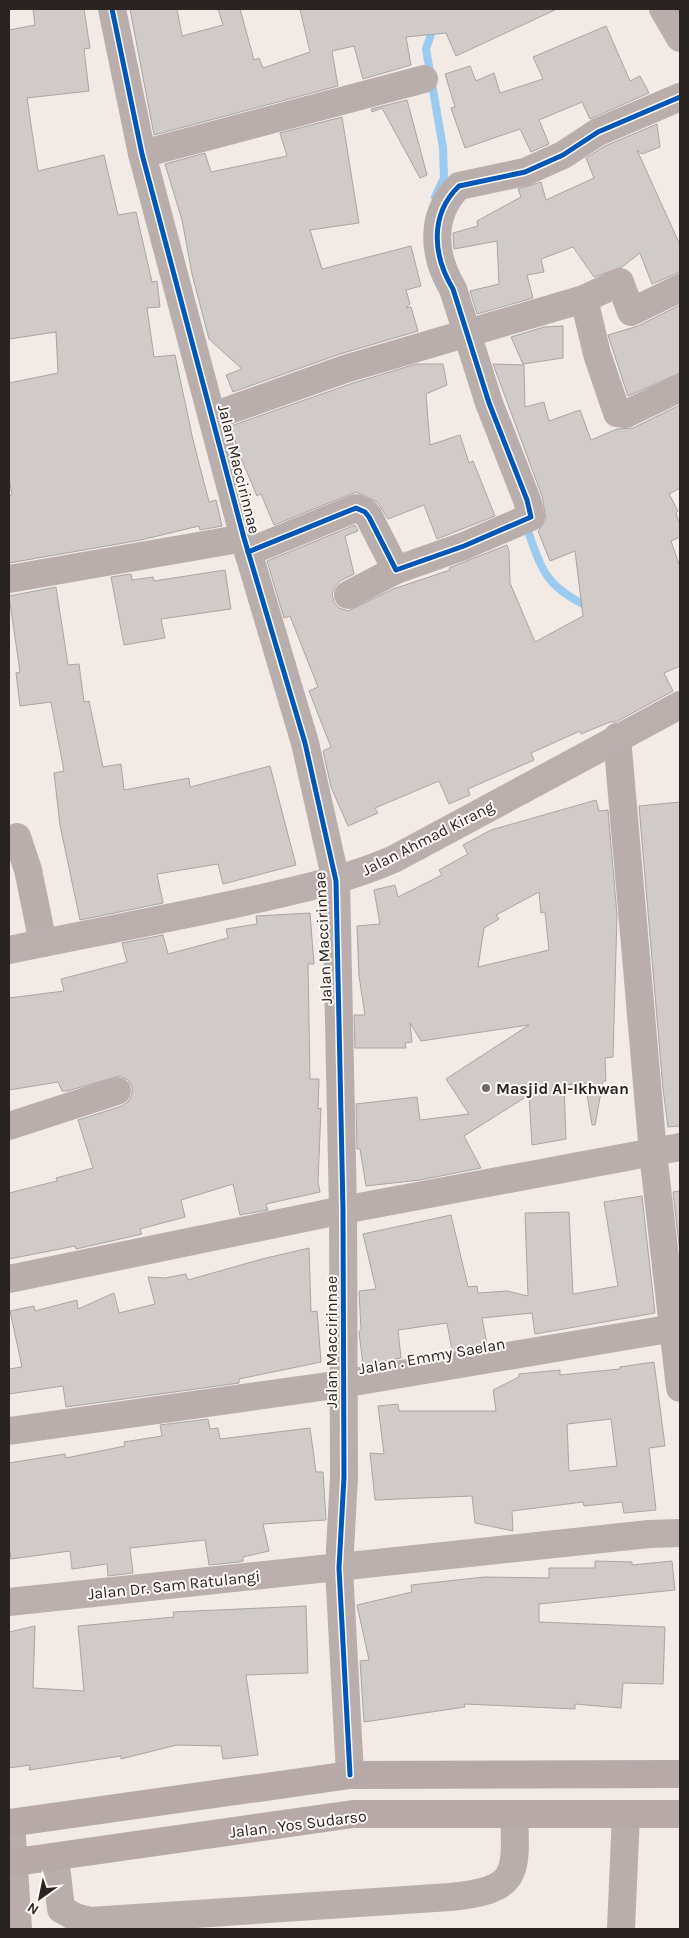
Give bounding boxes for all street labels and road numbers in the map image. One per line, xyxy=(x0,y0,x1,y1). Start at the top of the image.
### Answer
street label: Jalan Maccirinnae xyxy=(214,402,264,536)
street label: Jalan Ahmad Kirang xyxy=(359,796,497,880)
street label: Jalan Maccirinnae xyxy=(310,871,336,1005)
street label: Jalan Maccirinnae xyxy=(322,1276,341,1408)
street label: Jalan . Emmy Saelan xyxy=(357,1334,507,1378)
street label: Jalan Dr. Sam Ratulangi xyxy=(87,1566,261,1604)
street label: Jalan . Yos Sudarso xyxy=(228,1806,368,1842)

